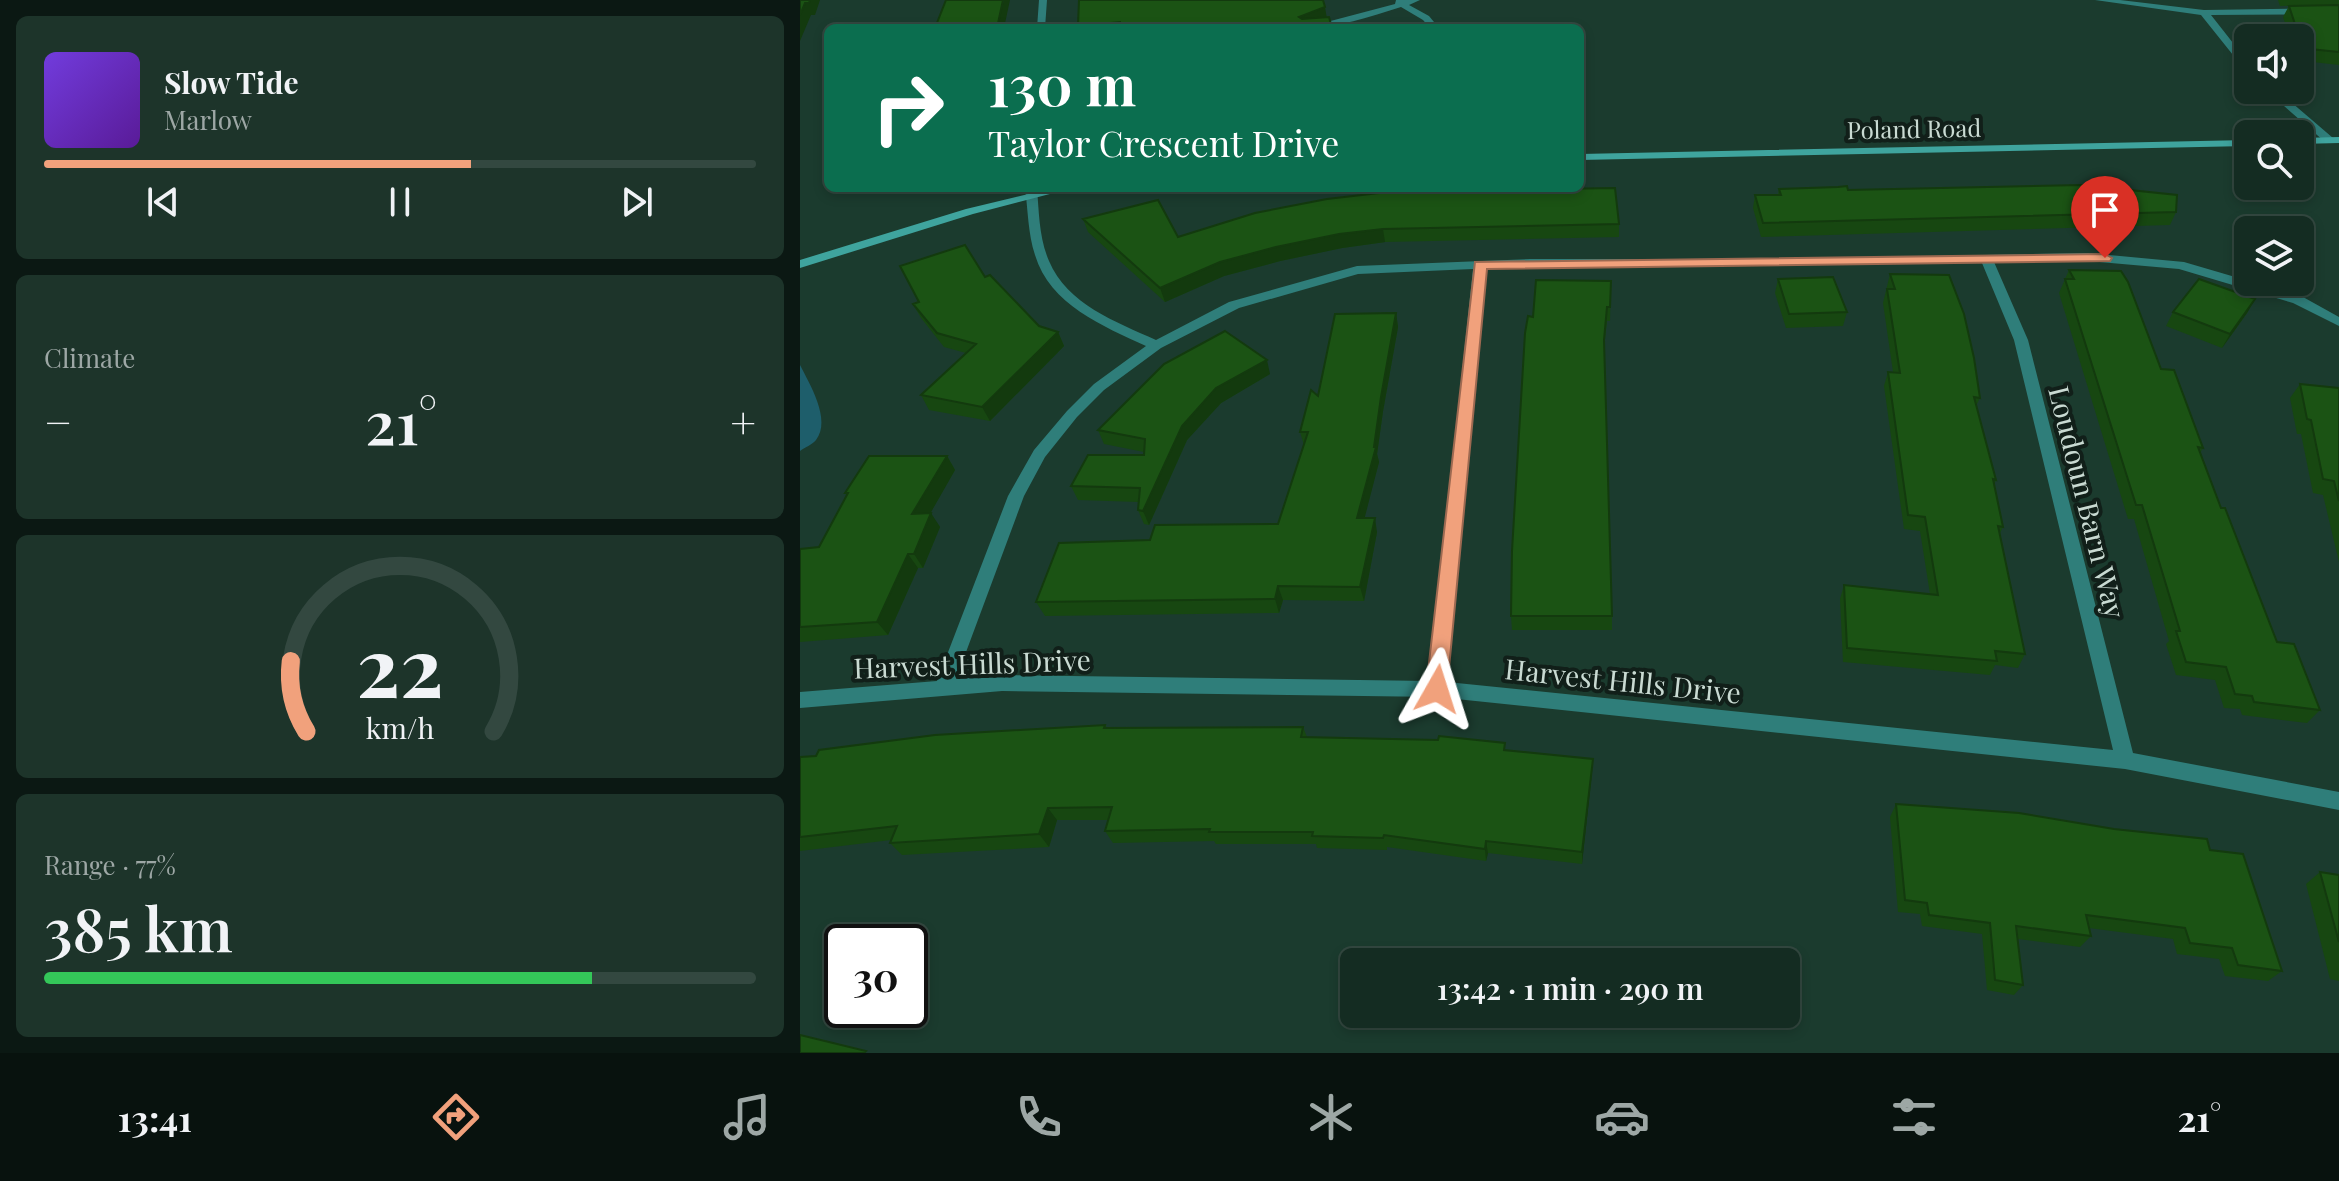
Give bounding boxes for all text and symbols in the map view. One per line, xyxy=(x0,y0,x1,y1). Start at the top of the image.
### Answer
map controls xyxy=(2234,24,2314,296)
button: sound xyxy=(2234,24,2314,104)
text: 130 m xyxy=(988,46,1136,121)
icon: right xyxy=(856,56,960,160)
text: Slow Tide xyxy=(164,62,299,102)
text: Marlow xyxy=(164,102,252,137)
street label: Poland Road xyxy=(1847,111,1981,145)
text: Taylor Crescent Drive xyxy=(988,118,1339,166)
button: search xyxy=(2234,120,2314,200)
pin xyxy=(2071,176,2139,258)
icon: previous xyxy=(141,180,185,224)
icon: pause xyxy=(378,180,422,224)
icon: next xyxy=(615,180,659,224)
icon: arrive xyxy=(2083,188,2127,232)
button: layers xyxy=(2234,216,2314,296)
text: Climate xyxy=(44,340,135,375)
text: 21° xyxy=(365,380,437,460)
street label: Loudoun Barn Way xyxy=(2041,382,2135,622)
text: − xyxy=(44,391,72,450)
text: + xyxy=(730,391,756,450)
text: 22 xyxy=(356,608,444,719)
street label: Harvest Hills Drive xyxy=(853,640,1091,686)
position arrow xyxy=(1395,647,1479,731)
street label: Harvest Hills Drive xyxy=(1503,649,1743,711)
text: km/h xyxy=(366,708,434,746)
text: Range · 77% xyxy=(44,847,176,882)
text: 385 km xyxy=(44,887,233,967)
speed limit sign: 30 xyxy=(824,924,928,1028)
text: 13:42 · 1 min · 290 m xyxy=(1437,968,1703,1008)
icon: directions xyxy=(428,1089,484,1145)
icon: music xyxy=(719,1089,775,1145)
icon: phone xyxy=(1011,1089,1067,1145)
icon: climate xyxy=(1303,1089,1359,1145)
icon: car xyxy=(1594,1089,1650,1145)
icon: filters xyxy=(1886,1089,1942,1145)
text: 13:41 xyxy=(118,1093,192,1141)
text: 21° xyxy=(2178,1093,2221,1141)

